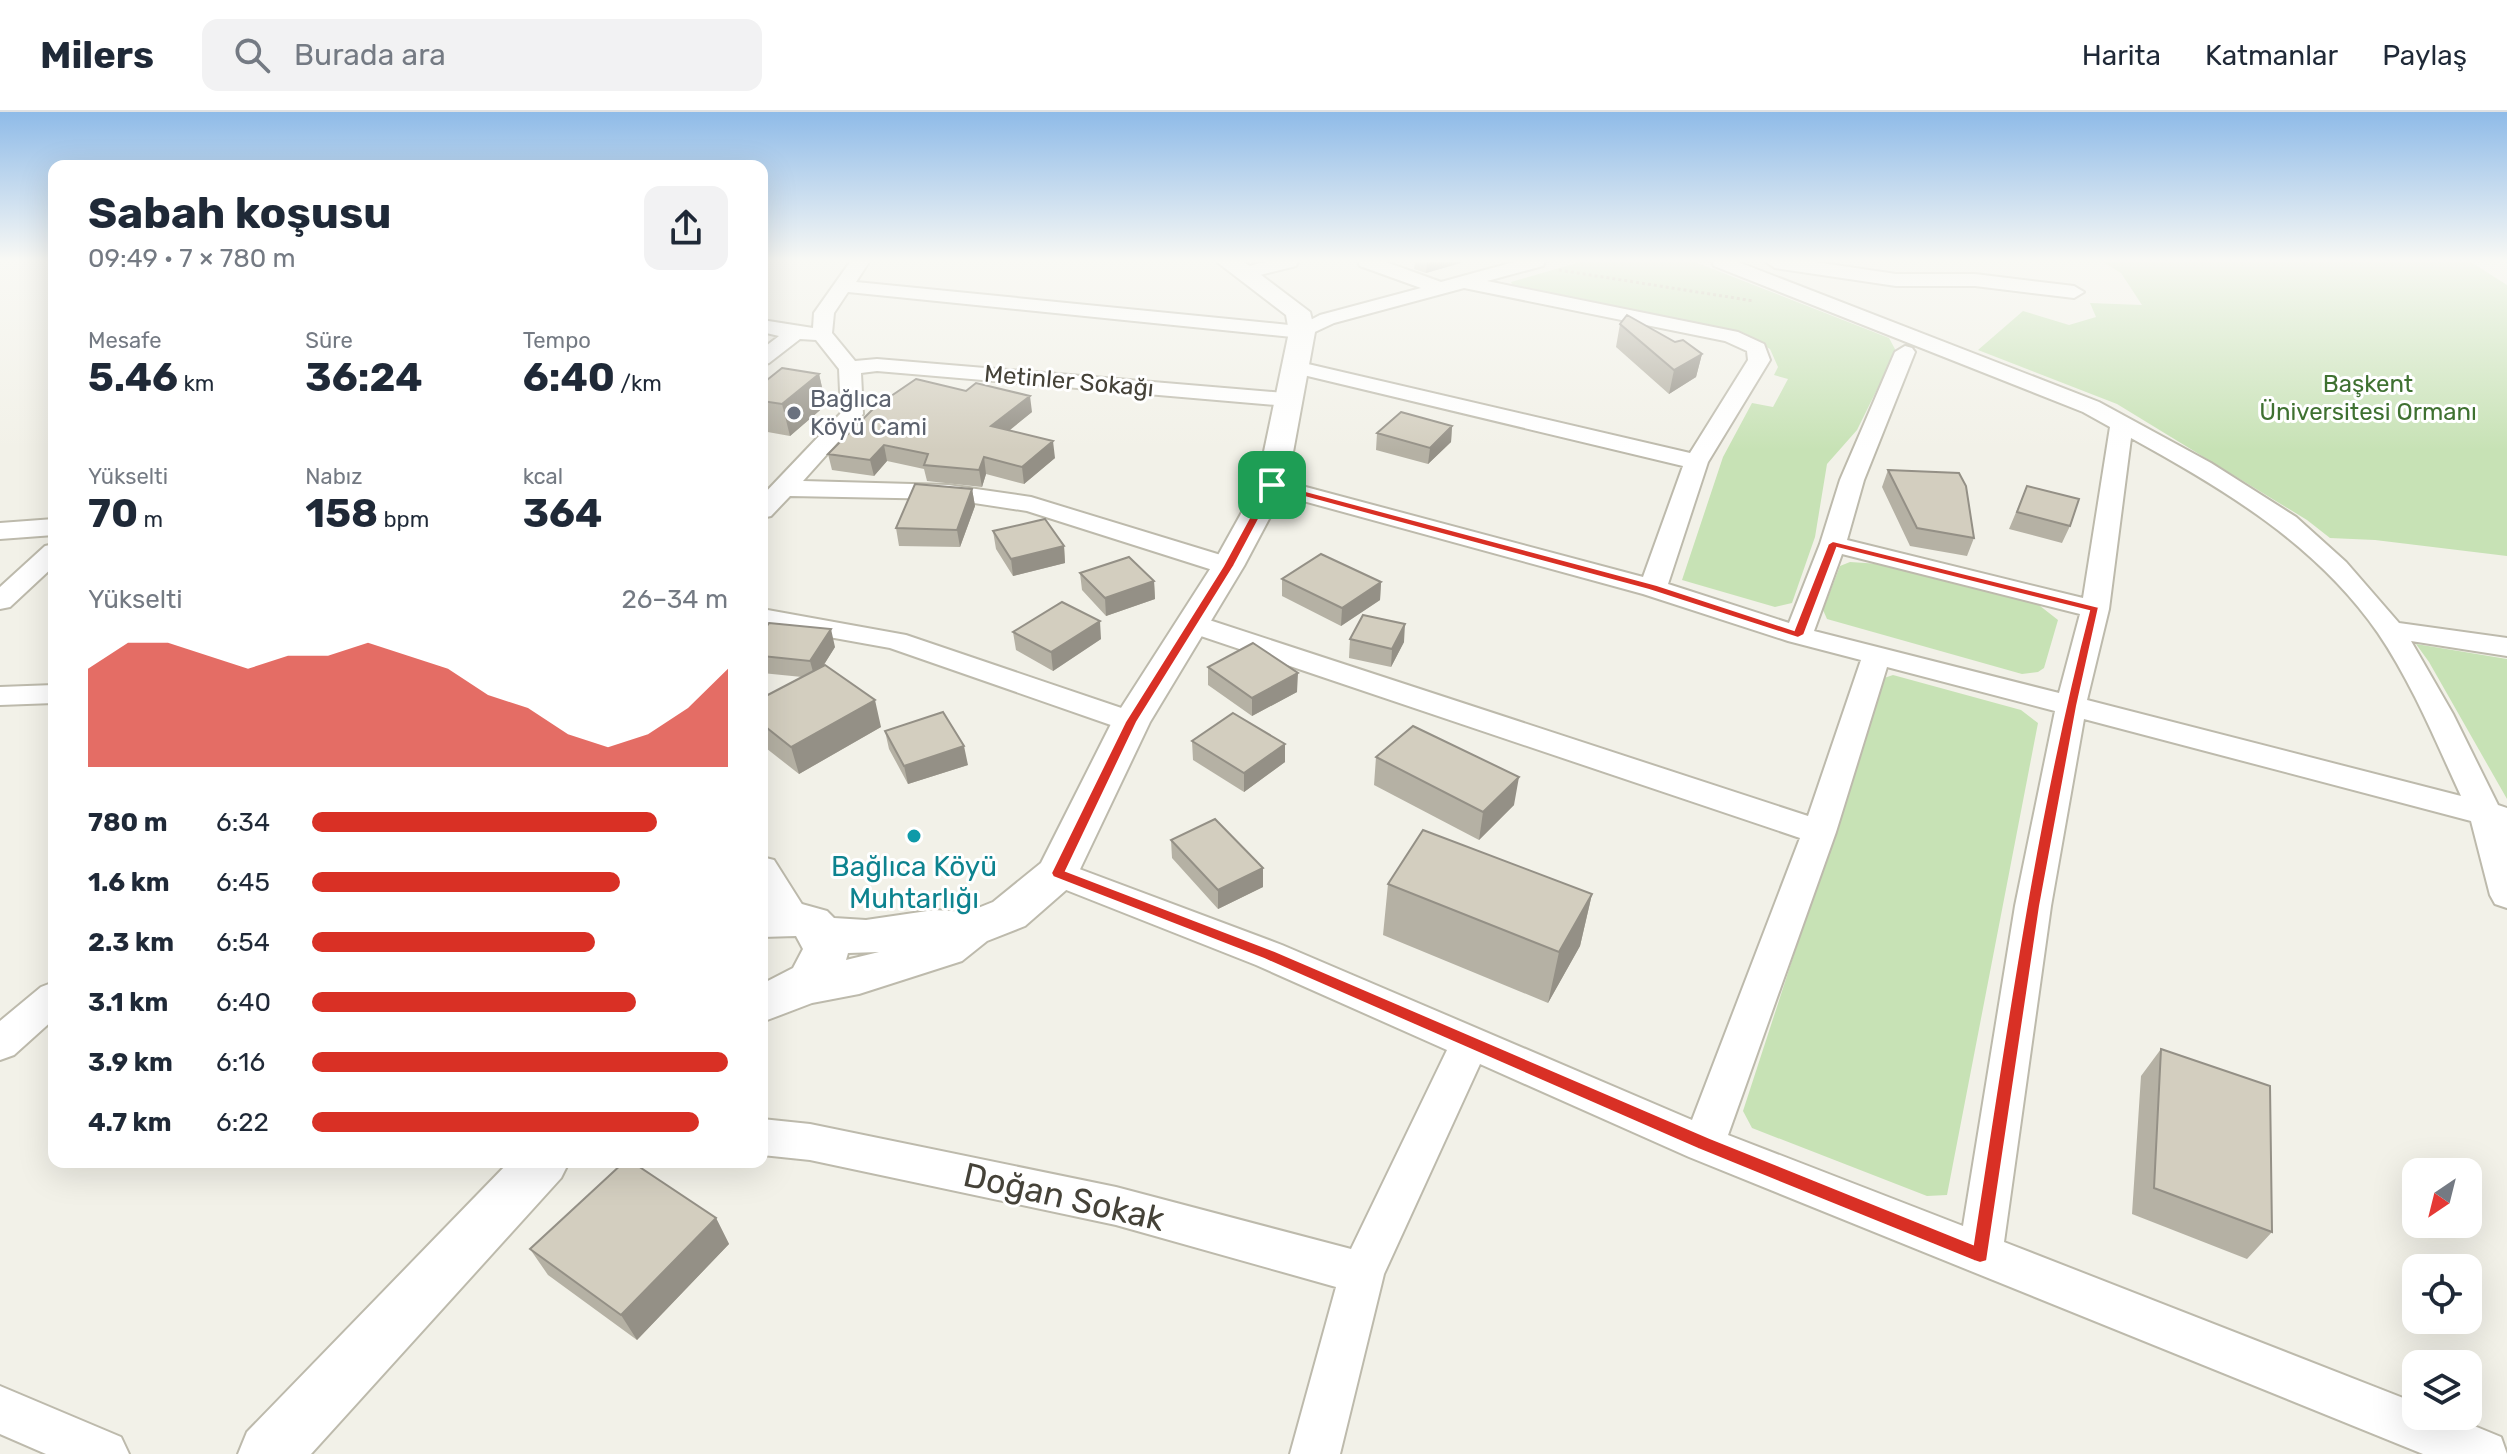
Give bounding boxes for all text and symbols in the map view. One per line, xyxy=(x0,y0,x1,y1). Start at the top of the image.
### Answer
search box xyxy=(202,19,762,91)
text: Milers xyxy=(40,32,154,78)
icon: search xyxy=(230,33,274,77)
text: Burada ara xyxy=(294,37,446,73)
text: Harita xyxy=(2082,39,2161,72)
text: Katmanlar xyxy=(2205,39,2338,72)
text: Paylaş xyxy=(2382,39,2467,72)
button: share xyxy=(644,186,728,270)
text: Sabah koşusu xyxy=(88,187,392,239)
text: 09:49 · 7 × 780 m xyxy=(88,243,296,274)
text: Mesafe xyxy=(88,327,162,354)
text: Süre xyxy=(305,327,353,354)
text: Tempo xyxy=(523,327,591,354)
text: 5.46 xyxy=(88,354,178,401)
text: 36:24 xyxy=(305,354,423,401)
text: 6:40 xyxy=(523,354,615,401)
street label: Metinler Sokağı xyxy=(983,360,1155,402)
text: km xyxy=(178,370,214,397)
text: /km xyxy=(615,370,662,397)
park label: Başkent Üniversitesi Ormanı xyxy=(2259,370,2477,426)
place label: Bağlıca Köyü Cami xyxy=(810,385,927,441)
marker: Bağlıca Köyü Cami xyxy=(785,404,803,422)
pin xyxy=(1238,451,1306,519)
text: Yükselti xyxy=(88,463,168,490)
text: Nabız xyxy=(305,463,362,490)
text: kcal xyxy=(523,463,563,490)
icon: arrive xyxy=(1250,463,1294,507)
text: 70 xyxy=(88,490,138,537)
text: 158 xyxy=(305,490,378,537)
text: 364 xyxy=(523,490,602,537)
text: m xyxy=(138,506,163,533)
text: bpm xyxy=(378,506,429,533)
text: Yükselti xyxy=(88,584,183,615)
text: 26–34 m xyxy=(621,584,728,615)
text: 780 m xyxy=(88,807,168,838)
text: 6:34 xyxy=(216,807,270,838)
marker: Bağlıca Köyü Muhtarlığı xyxy=(905,827,923,845)
place label: Bağlıca Köyü Muhtarlığı xyxy=(831,850,997,915)
text: 1.6 km xyxy=(88,867,170,898)
text: 6:45 xyxy=(216,867,270,898)
text: 2.3 km xyxy=(88,927,174,958)
text: 6:54 xyxy=(216,927,270,958)
text: 3.1 km xyxy=(88,987,168,1018)
text: 6:40 xyxy=(216,987,271,1018)
text: 3.9 km xyxy=(88,1047,173,1078)
text: 6:16 xyxy=(216,1047,265,1078)
text: 4.7 km xyxy=(88,1107,172,1138)
text: 6:22 xyxy=(216,1107,269,1138)
street label: Doğan Sokak xyxy=(959,1154,1169,1240)
north arrow xyxy=(2402,1158,2482,1238)
map controls xyxy=(2402,1158,2482,1430)
button: locate xyxy=(2402,1254,2482,1334)
button: layers xyxy=(2402,1350,2482,1430)

